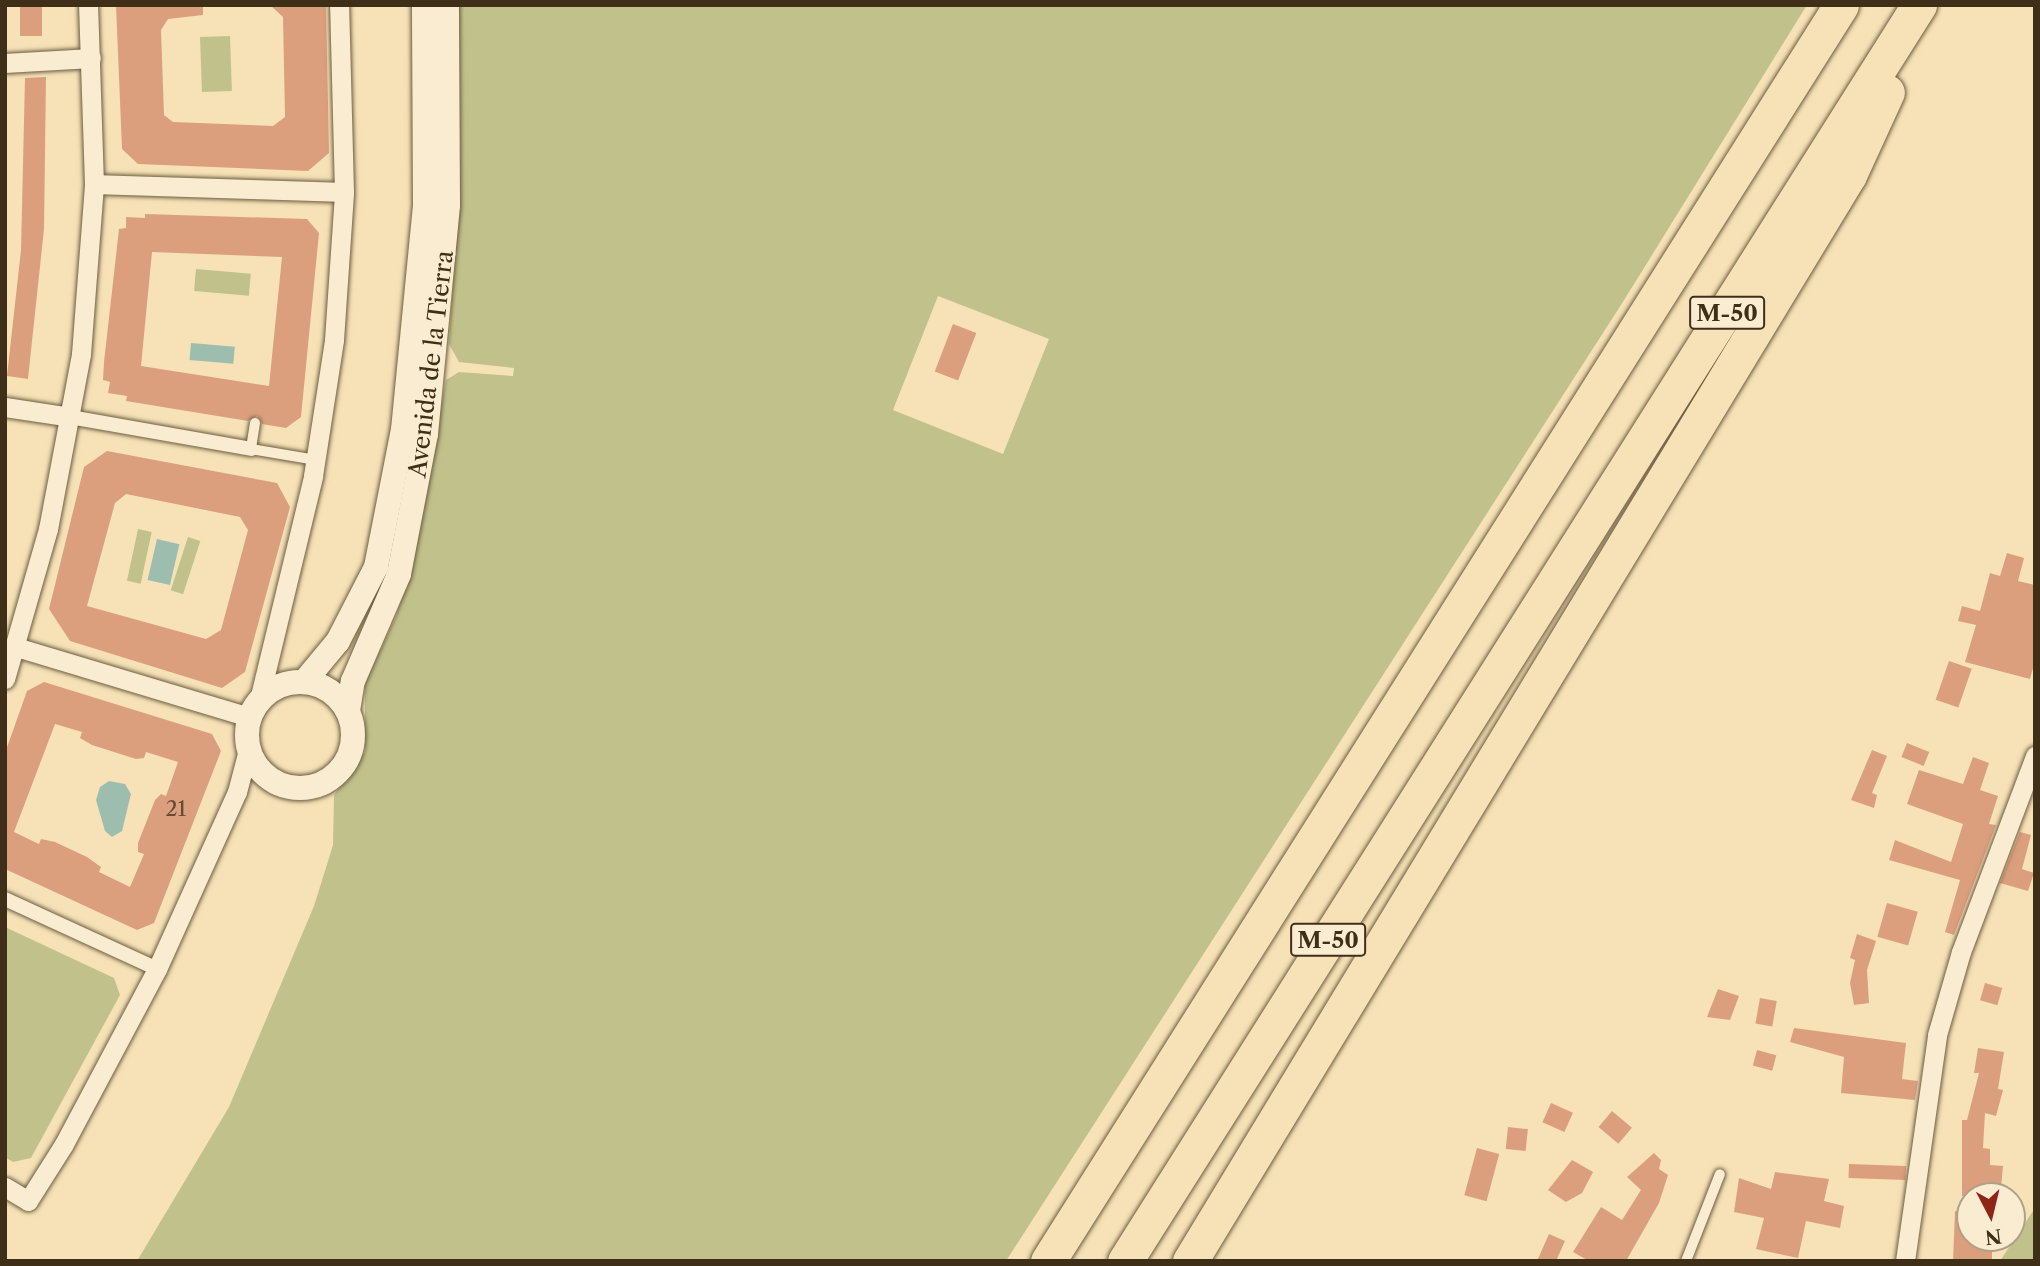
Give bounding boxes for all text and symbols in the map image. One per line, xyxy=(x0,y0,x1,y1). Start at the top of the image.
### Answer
street label: Avenida de la Tierra xyxy=(403,248,459,480)
road number: M-50 xyxy=(1688,294,1766,332)
house number: 21 xyxy=(166,796,186,822)
road number: M-50 xyxy=(1290,920,1366,959)
north arrow xyxy=(1956,1182,2026,1252)
text: N xyxy=(1984,1224,2003,1249)

